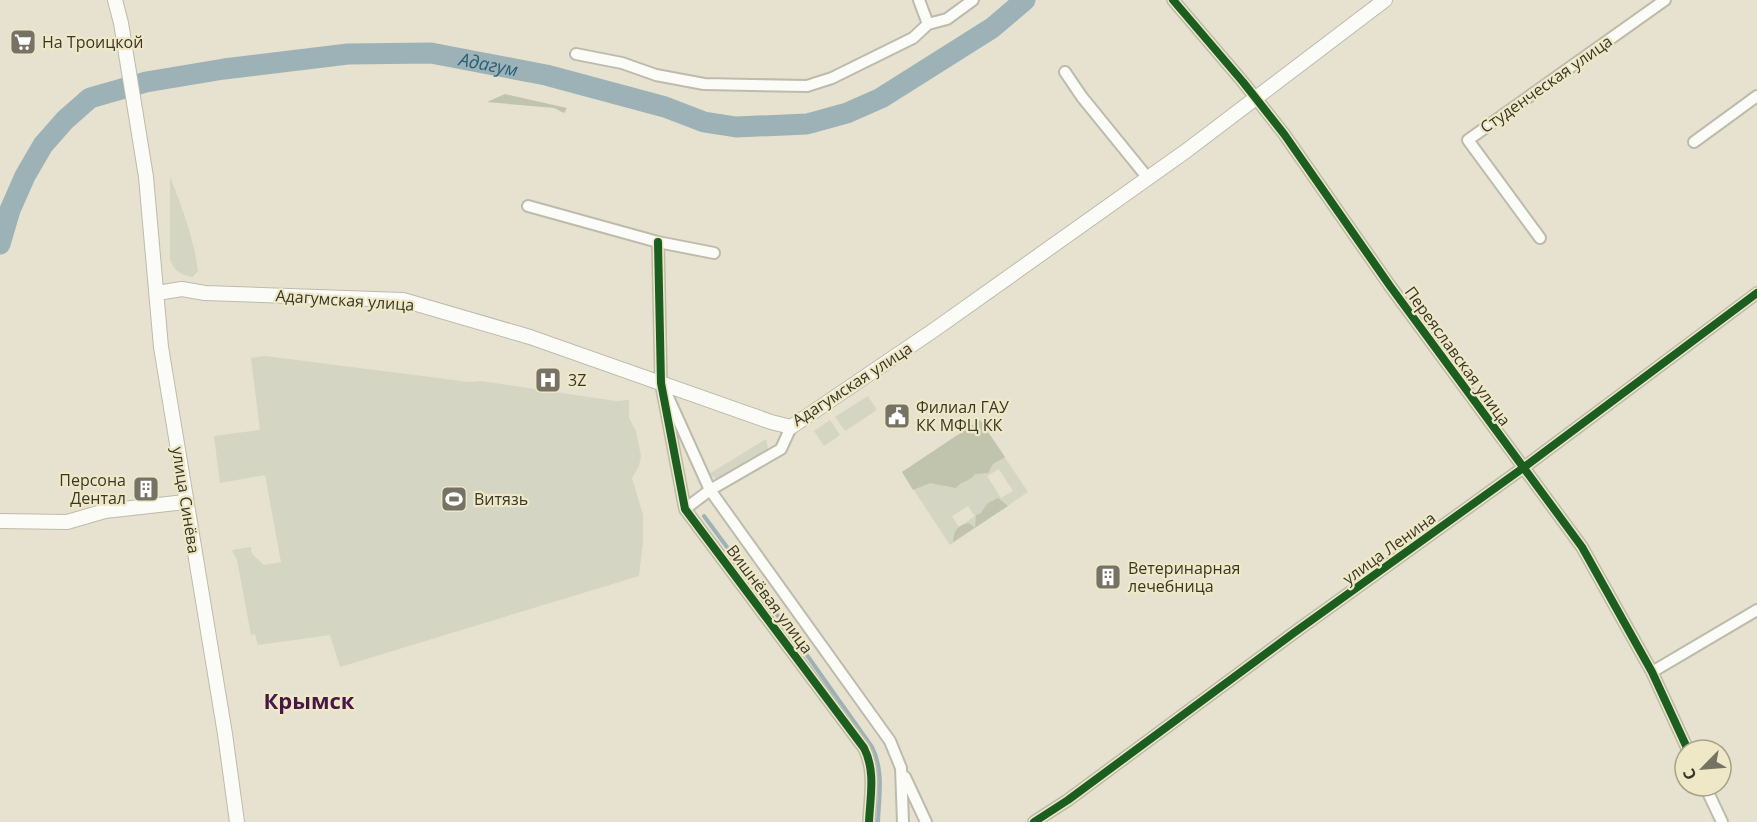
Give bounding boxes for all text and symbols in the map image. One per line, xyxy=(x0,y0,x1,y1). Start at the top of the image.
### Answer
supermarket icon: На Троицкой xyxy=(8,27,38,57)
street label: Студенческая улица xyxy=(1476,30,1616,138)
place label: На Троицкой xyxy=(42,31,143,53)
water label: Адагум xyxy=(455,46,520,81)
street label: Переяславская улица xyxy=(1400,282,1516,430)
street label: Адагумская улица xyxy=(275,284,415,316)
street label: Адагумская улица xyxy=(788,337,916,431)
hospital icon: 3Z xyxy=(533,365,563,395)
place label: 3Z xyxy=(568,369,586,391)
place label: Филиал ГАУ КК МФЦ КК xyxy=(916,396,1009,436)
public building icon: Филиал ГАУ КК МФЦ КК xyxy=(882,401,912,431)
street label: улица Синёва xyxy=(167,445,205,555)
place label: Персона Дентал xyxy=(59,469,126,509)
building icon: Персона Дентал xyxy=(131,474,161,504)
sports icon: Витязь xyxy=(439,484,469,514)
place label: Витязь xyxy=(474,488,528,510)
street label: улица Ленина xyxy=(1338,507,1440,589)
street label: Вишнёвая улица xyxy=(722,540,818,658)
place label: Ветеринарная лечебница xyxy=(1128,557,1240,597)
building icon: Ветеринарная лечебница xyxy=(1093,562,1123,592)
district label: Крымск xyxy=(264,685,355,715)
north arrow xyxy=(1673,738,1733,798)
text: С xyxy=(1677,765,1702,784)

